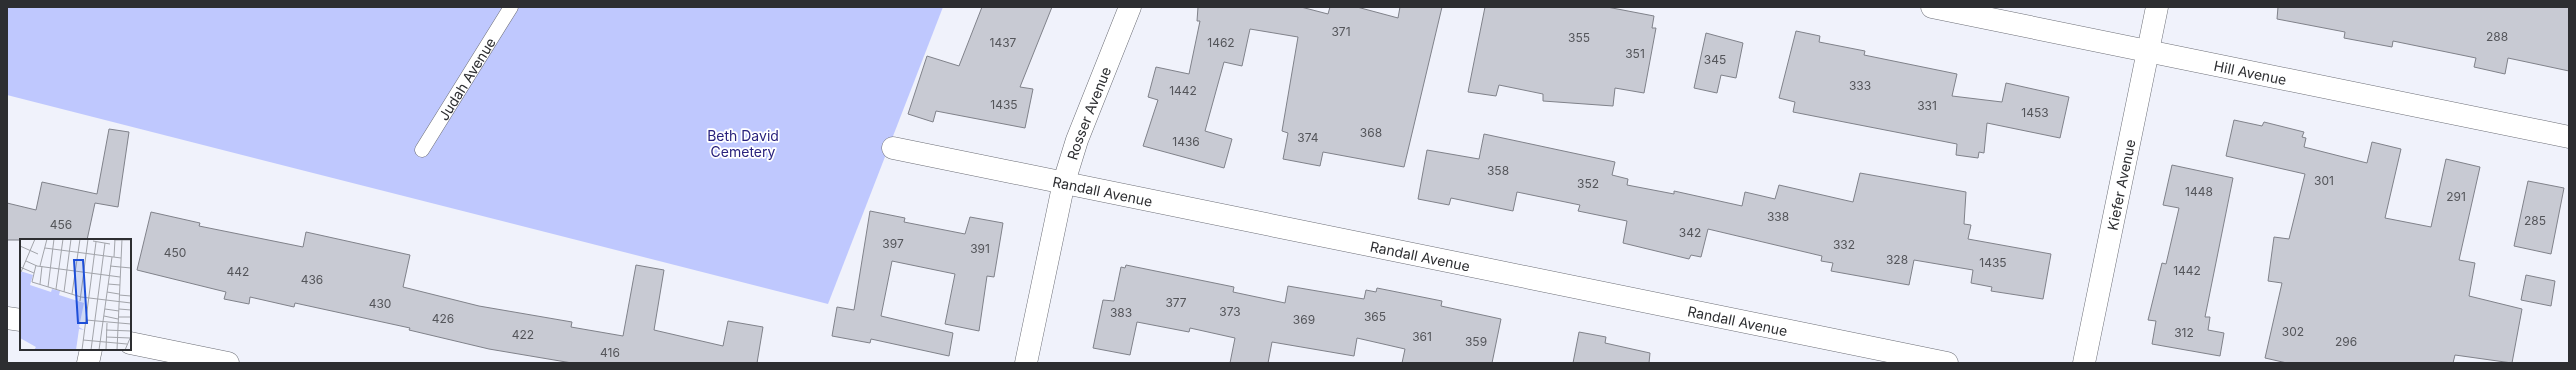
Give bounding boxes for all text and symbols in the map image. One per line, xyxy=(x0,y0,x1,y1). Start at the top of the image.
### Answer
house number: 371 xyxy=(1331,24,1351,39)
house number: 288 xyxy=(2486,29,2508,44)
house number: 355 xyxy=(1568,30,1590,45)
street label: Judah Avenue xyxy=(434,34,498,123)
house number: 1437 xyxy=(990,35,1017,50)
house number: 1462 xyxy=(1207,35,1235,50)
house number: 351 xyxy=(1625,46,1645,61)
house number: 345 xyxy=(1704,52,1726,67)
street label: Hill Avenue xyxy=(2213,56,2288,88)
street label: Rosser Avenue xyxy=(1063,64,1114,162)
house number: 333 xyxy=(1849,78,1871,93)
house number: 1442 xyxy=(1169,83,1197,98)
house number: 1435 xyxy=(990,97,1018,112)
house number: 331 xyxy=(1917,98,1937,113)
house number: 1453 xyxy=(2021,105,2049,120)
house number: 368 xyxy=(1360,125,1382,140)
park label: Beth David Cemetery xyxy=(707,127,779,160)
house number: 374 xyxy=(1297,130,1319,145)
house number: 1436 xyxy=(1172,134,1200,149)
street label: Kiefer Avenue xyxy=(2103,138,2138,232)
house number: 358 xyxy=(1487,163,1509,178)
street label: Randall Avenue xyxy=(1051,172,1154,209)
house number: 301 xyxy=(2314,173,2334,188)
house number: 352 xyxy=(1577,176,1599,191)
house number: 1448 xyxy=(2185,184,2213,199)
house number: 291 xyxy=(2446,189,2466,204)
house number: 338 xyxy=(1767,209,1789,224)
house number: 285 xyxy=(2524,213,2546,228)
house number: 456 xyxy=(50,217,72,232)
house number: 342 xyxy=(1679,225,1701,240)
house number: 397 xyxy=(882,236,904,251)
street label: Randall Avenue xyxy=(1369,237,1472,274)
house number: 332 xyxy=(1833,237,1855,252)
inset map xyxy=(20,239,131,350)
house number: 391 xyxy=(970,241,990,256)
house number: 450 xyxy=(164,245,186,260)
house number: 328 xyxy=(1886,252,1908,267)
house number: 1435 xyxy=(1979,255,2007,270)
house number: 1442 xyxy=(2173,263,2201,278)
house number: 442 xyxy=(227,264,249,279)
house number: 436 xyxy=(301,272,323,287)
house number: 377 xyxy=(1165,295,1187,310)
house number: 430 xyxy=(369,296,391,311)
street label: Randall Avenue xyxy=(1686,302,1789,339)
house number: 373 xyxy=(1219,304,1241,319)
house number: 383 xyxy=(1110,305,1132,320)
house number: 365 xyxy=(1364,309,1386,324)
house number: 426 xyxy=(432,311,454,326)
house number: 369 xyxy=(1293,312,1315,327)
house number: 302 xyxy=(2282,324,2304,339)
house number: 312 xyxy=(2174,325,2194,340)
house number: 422 xyxy=(512,327,534,342)
house number: 361 xyxy=(1412,329,1432,344)
house number: 359 xyxy=(1465,334,1487,349)
house number: 296 xyxy=(2335,334,2357,349)
house number: 416 xyxy=(600,345,620,360)

